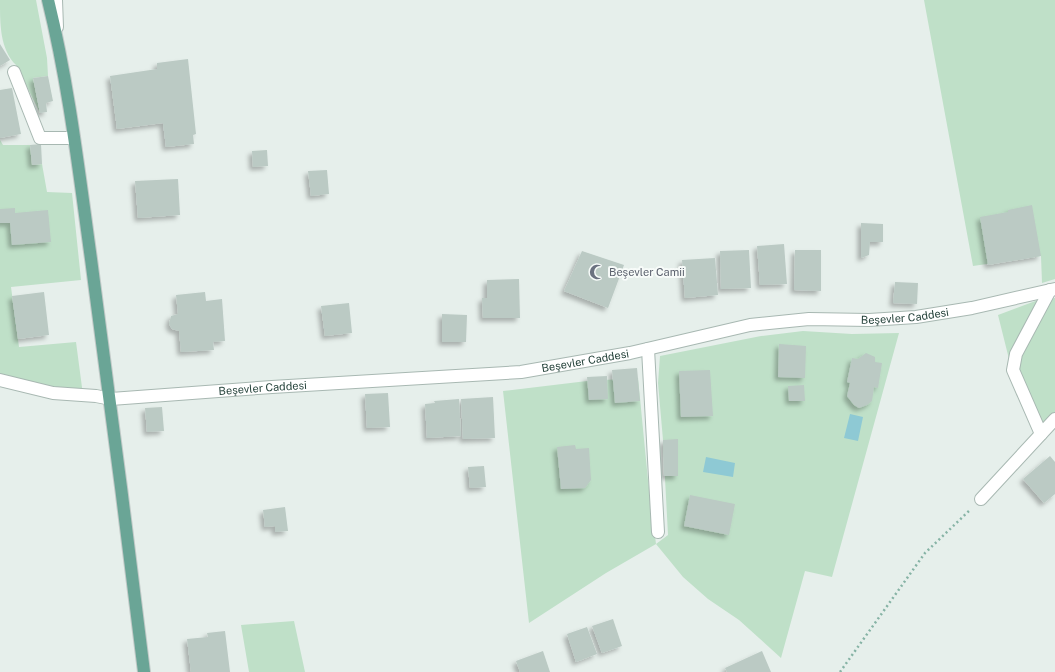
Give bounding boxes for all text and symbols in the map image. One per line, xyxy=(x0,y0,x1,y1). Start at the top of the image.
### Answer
mosque icon: Beşevler Camii xyxy=(588,263,606,281)
place label: Beşevler Camii xyxy=(609,266,685,279)
street label: Beşevler Caddesi xyxy=(861,306,950,327)
street label: Beşevler Caddesi xyxy=(541,347,630,374)
street label: Beşevler Caddesi xyxy=(218,379,307,397)

